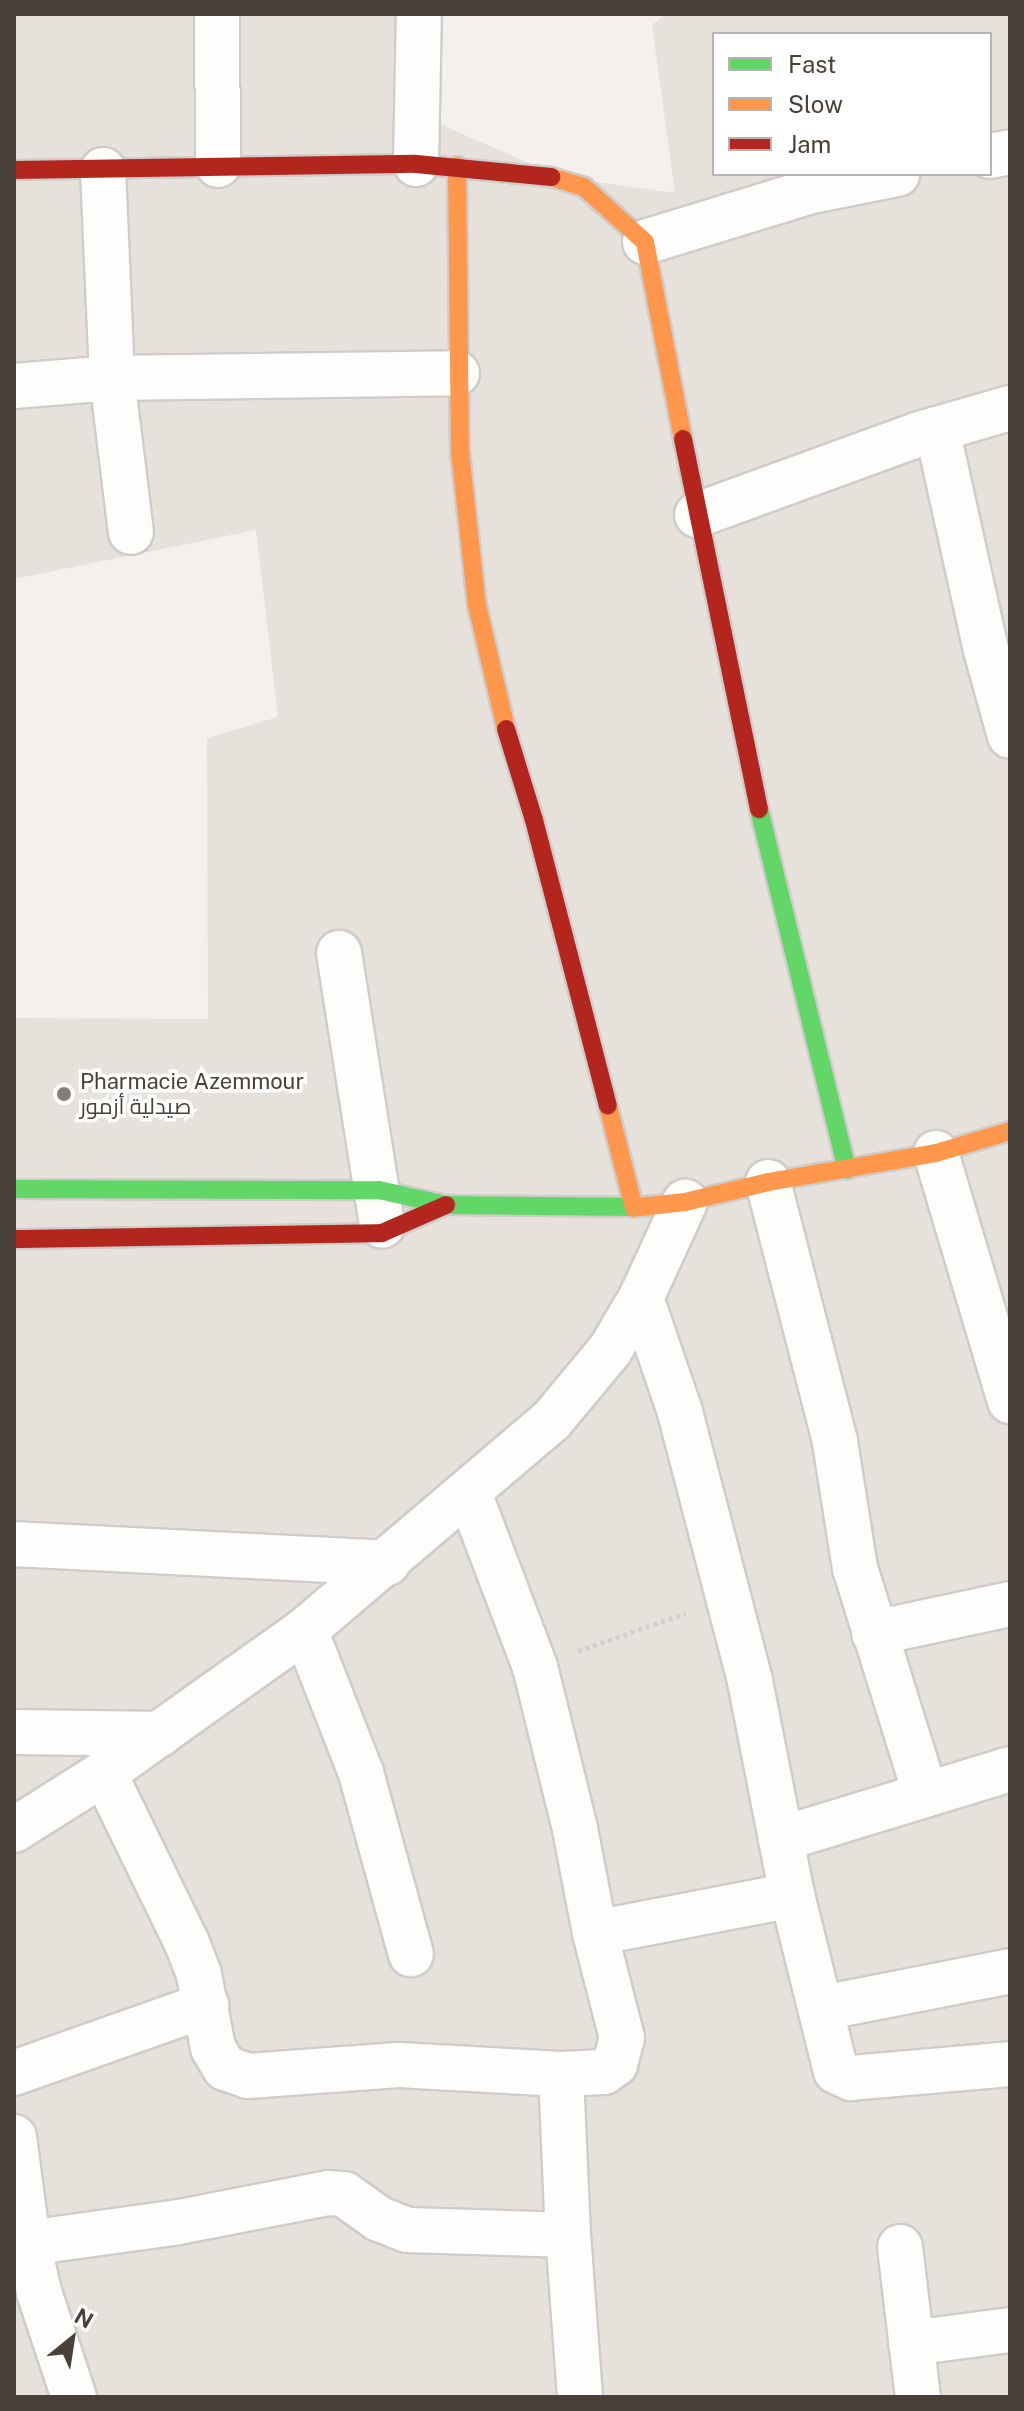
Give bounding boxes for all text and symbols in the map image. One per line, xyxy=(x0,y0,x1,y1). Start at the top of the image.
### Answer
legend xyxy=(712,32,992,176)
text: Fast xyxy=(788,50,836,78)
text: Slow xyxy=(788,90,843,118)
text: Jam xyxy=(788,130,831,158)
place label: Pharmacie Azemmour صيدلية أزمور xyxy=(80,1068,304,1120)
marker: Pharmacie Azemmour صيدلية أزمور xyxy=(55,1085,73,1103)
north arrow xyxy=(32,2299,112,2379)
text: N xyxy=(70,2303,98,2334)

